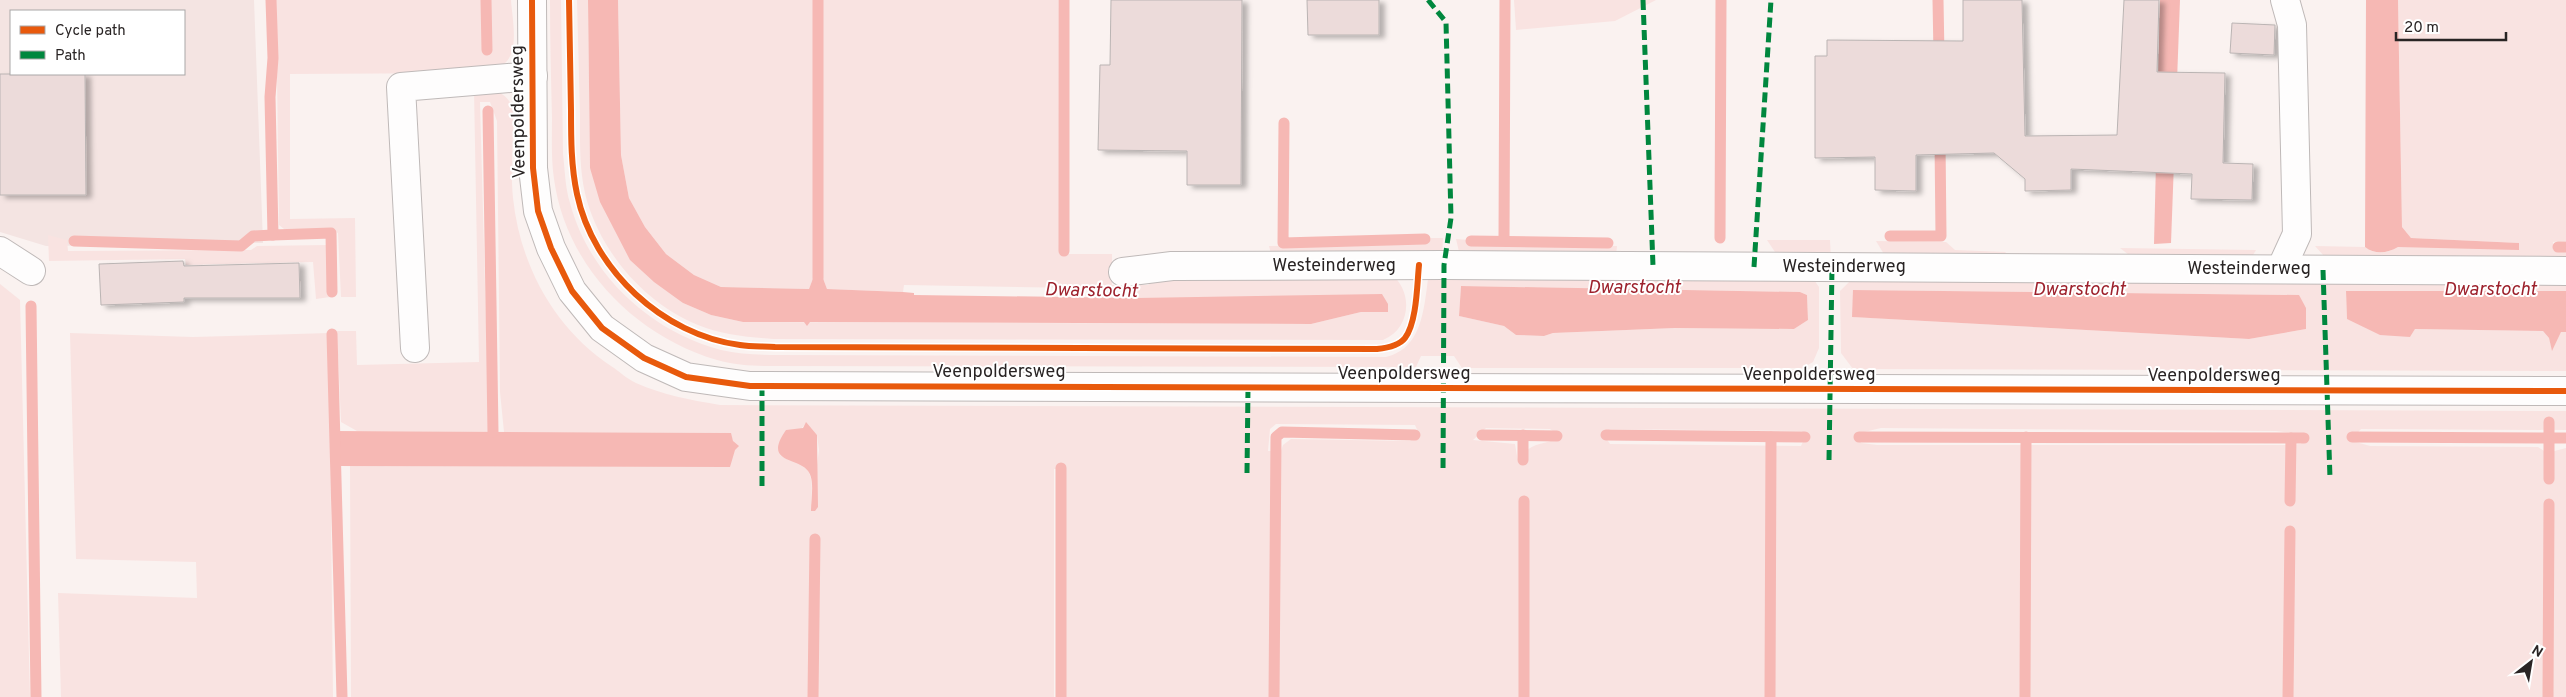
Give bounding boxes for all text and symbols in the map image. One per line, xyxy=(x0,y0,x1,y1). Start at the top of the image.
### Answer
legend xyxy=(10,10,185,75)
scale bar xyxy=(2396,10,2506,42)
text: 20 m xyxy=(2404,19,2439,38)
text: Cycle path xyxy=(55,22,126,41)
street label: Veenpoldersweg xyxy=(506,45,532,179)
text: Path xyxy=(55,47,86,66)
street label: Westeinderweg xyxy=(1272,255,1396,278)
street label: Westeinderweg xyxy=(1782,256,1906,279)
street label: Westeinderweg xyxy=(2187,258,2311,281)
water label: Dwarstocht xyxy=(1587,276,1682,300)
water label: Dwarstocht xyxy=(1044,278,1139,304)
water label: Dwarstocht xyxy=(2032,278,2127,302)
water label: Dwarstocht xyxy=(2443,278,2538,302)
street label: Veenpoldersweg xyxy=(932,361,1066,384)
street label: Veenpoldersweg xyxy=(1337,363,1471,386)
street label: Veenpoldersweg xyxy=(1742,364,1876,387)
street label: Veenpoldersweg xyxy=(2147,365,2281,388)
north arrow xyxy=(2506,637,2556,687)
text: N xyxy=(2528,642,2546,662)

